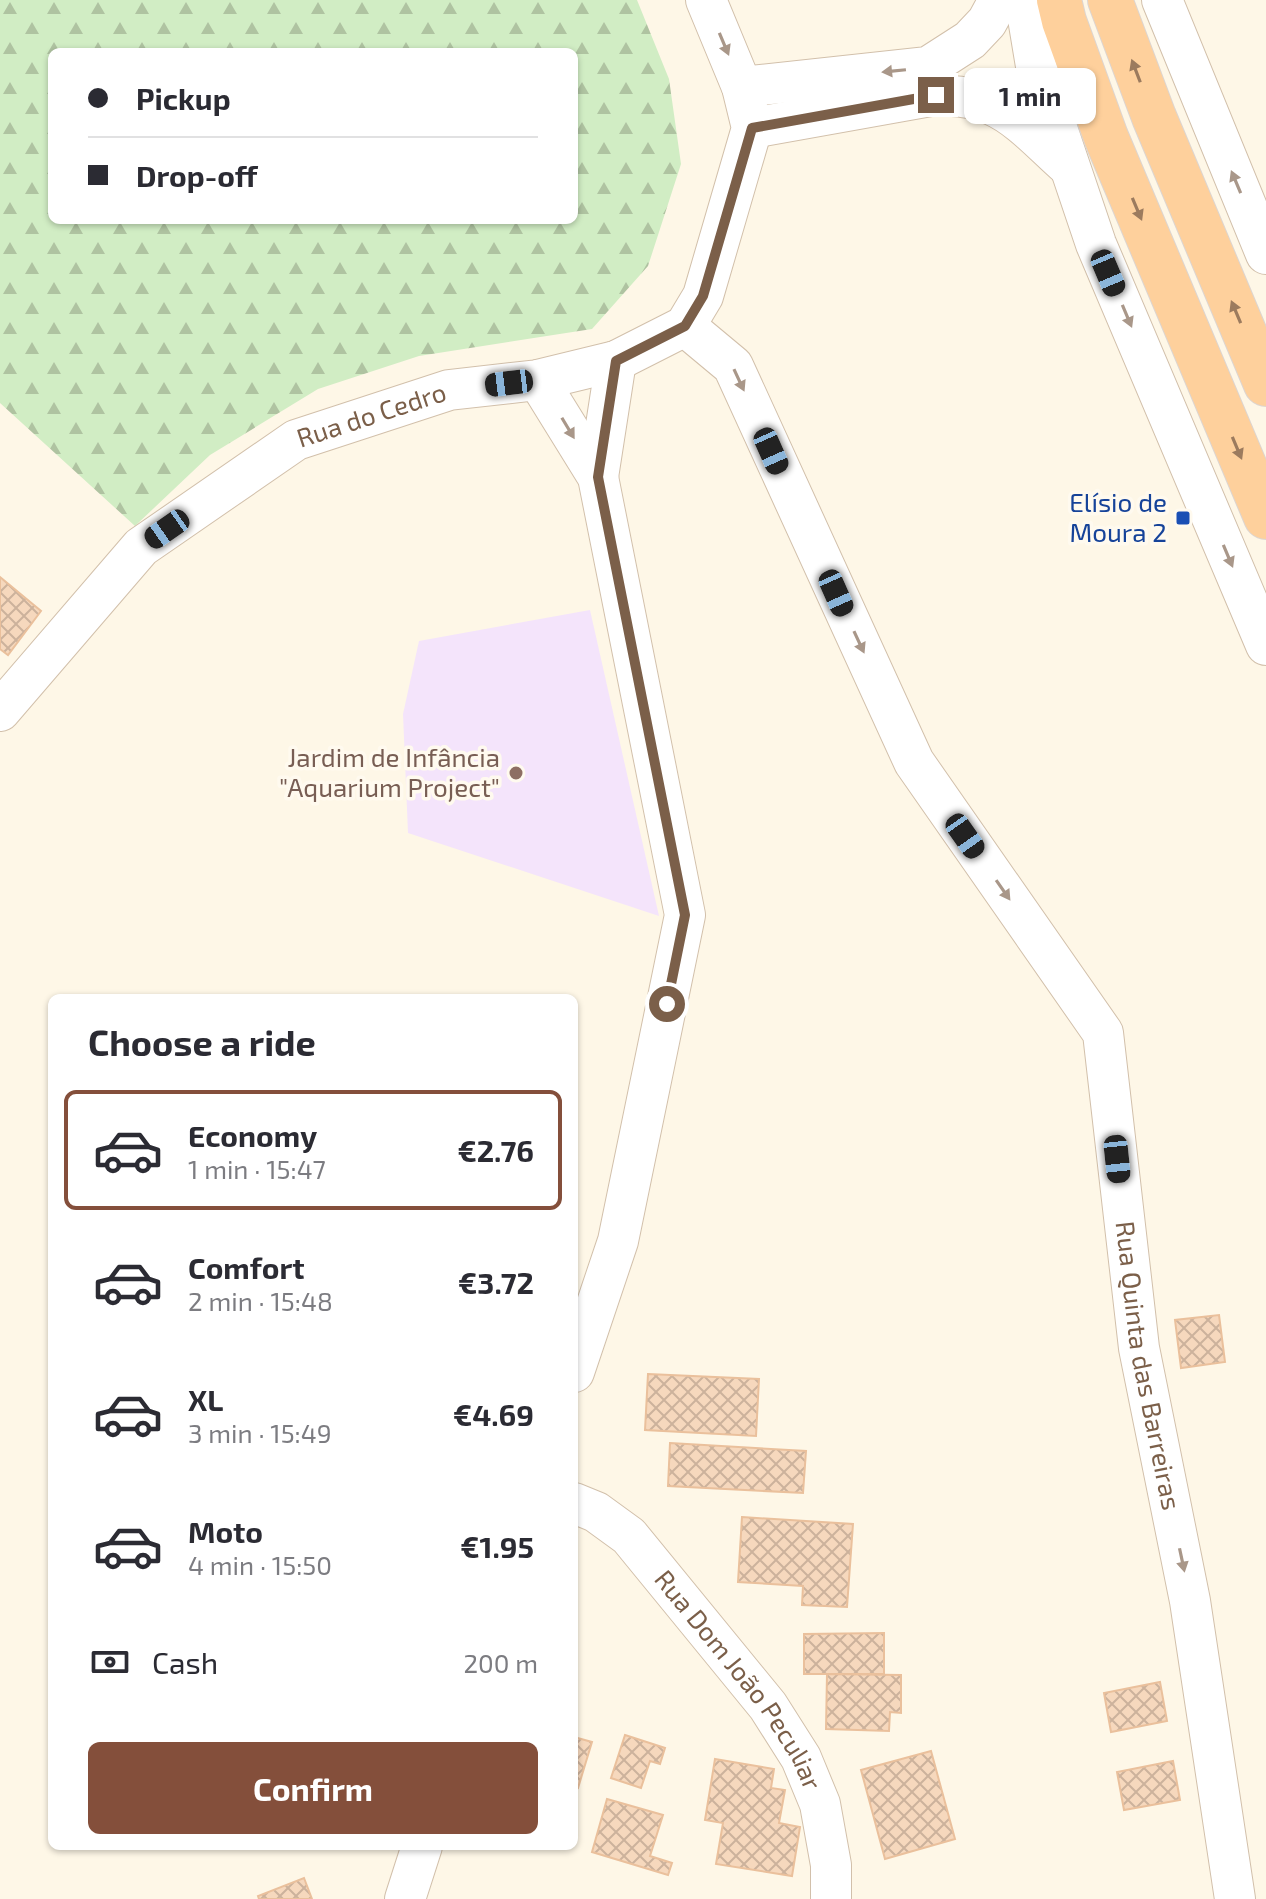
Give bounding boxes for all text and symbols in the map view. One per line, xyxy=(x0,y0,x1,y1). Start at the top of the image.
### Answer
one-way arrow xyxy=(718,32,731,55)
one-way arrow xyxy=(1130,59,1142,83)
one-way arrow xyxy=(881,64,906,77)
callout: 1 min xyxy=(964,67,1096,123)
route end xyxy=(918,77,954,113)
text: Pickup xyxy=(136,80,231,116)
text: 1 min xyxy=(999,80,1061,111)
text: Drop-off xyxy=(136,157,258,193)
one-way arrow xyxy=(1229,170,1242,194)
one-way arrow xyxy=(1130,197,1143,221)
car xyxy=(1088,246,1128,300)
one-way arrow xyxy=(1229,300,1242,324)
one-way arrow xyxy=(1120,304,1133,328)
car xyxy=(484,368,534,398)
one-way arrow xyxy=(732,369,746,392)
street label: Rua do Cedro xyxy=(292,375,450,453)
one-way arrow xyxy=(561,417,575,439)
car xyxy=(750,424,792,478)
one-way arrow xyxy=(1231,437,1244,460)
place label: Elísio de Moura 2 xyxy=(1069,486,1167,547)
car xyxy=(140,505,194,553)
marker: Elísio de Moura 2 xyxy=(1174,509,1192,527)
one-way arrow xyxy=(1221,544,1234,568)
car xyxy=(815,566,857,620)
one-way arrow xyxy=(852,631,866,654)
place label: Jardim de Infância "Aquarium Project" xyxy=(279,741,500,802)
marker: Jardim de Infância "Aquarium Project" xyxy=(507,764,525,782)
car xyxy=(941,809,989,863)
one-way arrow xyxy=(995,880,1010,901)
route start xyxy=(649,986,685,1022)
text: Choose a ride xyxy=(88,1020,316,1063)
icon: car xyxy=(92,1114,164,1186)
text: Economy xyxy=(188,1117,317,1153)
text: €2.76 xyxy=(457,1132,534,1168)
car xyxy=(1103,1134,1131,1184)
text: 1 min · 15:47 xyxy=(188,1153,326,1184)
street label: Rua Quinta das Barreiras xyxy=(1111,1219,1188,1512)
icon: car xyxy=(92,1246,164,1318)
text: Comfort xyxy=(188,1249,305,1285)
text: €3.72 xyxy=(458,1264,534,1300)
text: 2 min · 15:48 xyxy=(188,1285,333,1316)
icon: car xyxy=(92,1378,164,1450)
text: XL xyxy=(188,1381,223,1417)
text: €4.69 xyxy=(453,1396,534,1432)
text: 3 min · 15:49 xyxy=(188,1417,332,1448)
icon: car xyxy=(92,1510,164,1582)
text: Moto xyxy=(188,1513,263,1549)
text: €1.95 xyxy=(460,1528,534,1564)
one-way arrow xyxy=(1176,1548,1188,1573)
text: 4 min · 15:50 xyxy=(188,1549,332,1580)
street label: Rua Dom João Peculiar xyxy=(649,1563,829,1794)
icon: cash xyxy=(88,1640,132,1684)
text: Cash xyxy=(152,1644,218,1680)
text: 200 m xyxy=(463,1647,538,1678)
button: Confirm xyxy=(88,1742,538,1834)

